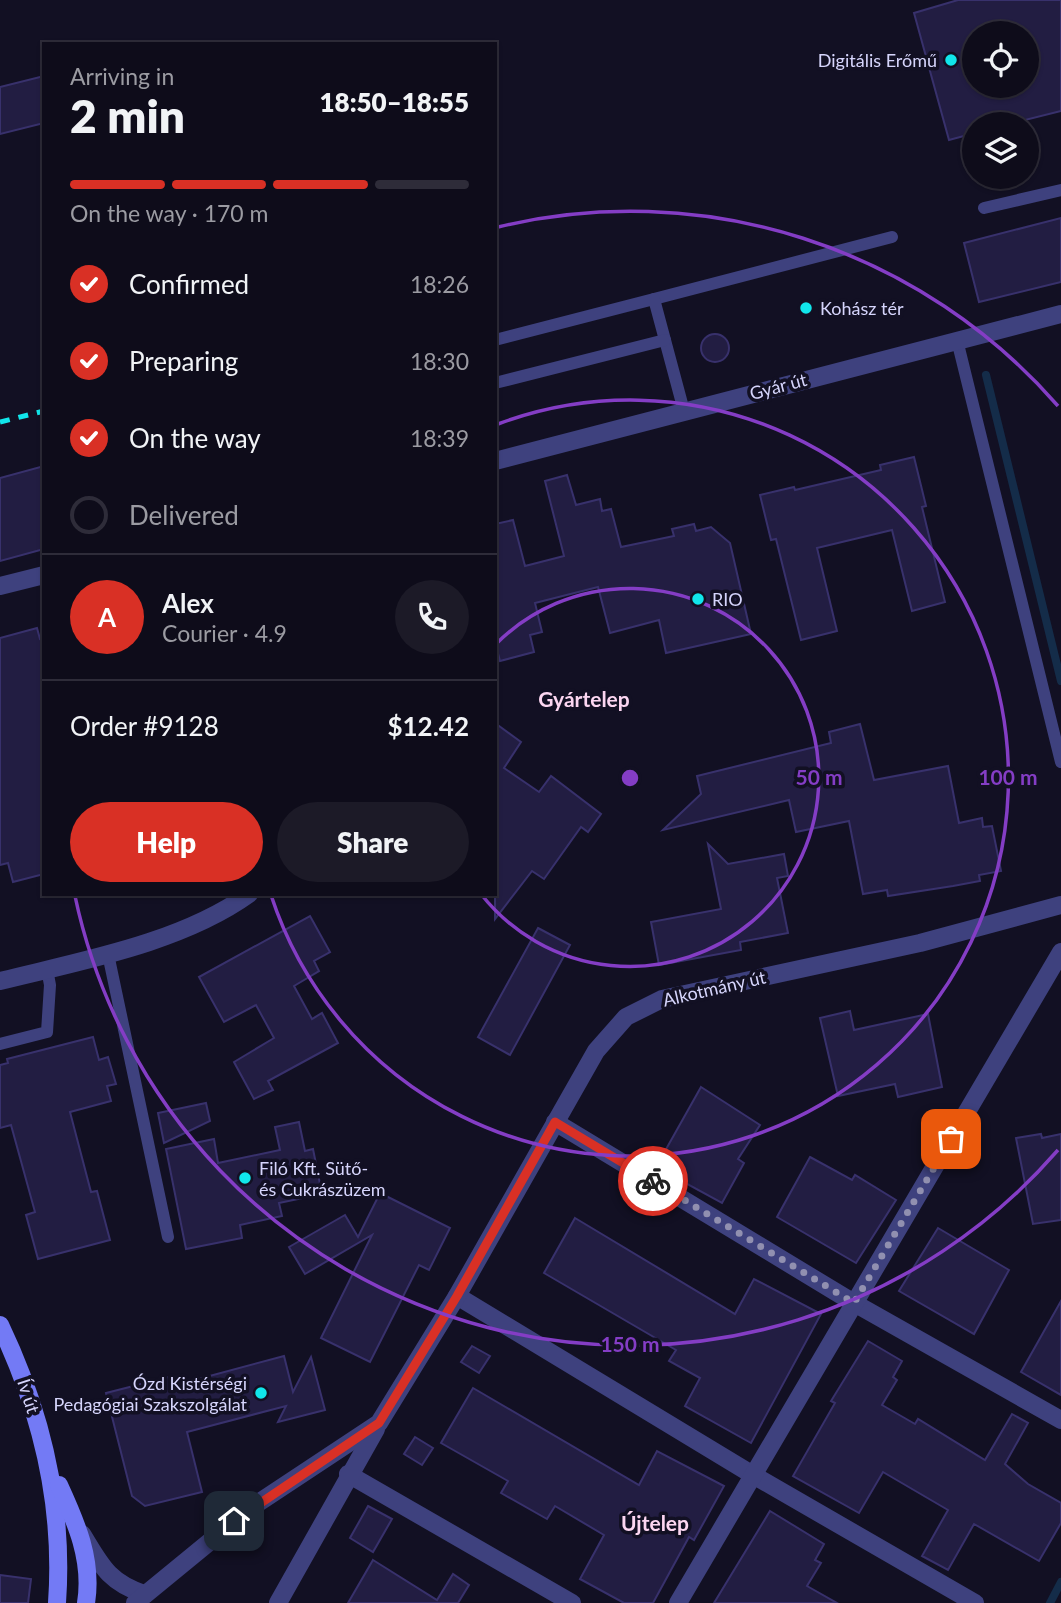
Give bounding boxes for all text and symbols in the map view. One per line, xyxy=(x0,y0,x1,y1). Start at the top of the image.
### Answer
map controls xyxy=(962,21,1039,189)
button: locate xyxy=(962,21,1039,98)
place label: Digitális Erőmű xyxy=(818,49,937,71)
marker: Digitális Erőmű xyxy=(943,52,959,68)
text: Arriving in xyxy=(70,62,174,90)
text: 18:50–18:55 xyxy=(319,86,469,118)
text: 2 min xyxy=(70,88,185,143)
button: layers xyxy=(962,112,1039,189)
text: On the way · 170 m xyxy=(70,199,269,227)
icon: check xyxy=(70,265,108,303)
text: Confirmed xyxy=(129,268,249,300)
text: 18:26 xyxy=(410,270,469,298)
place label: Kohász tér xyxy=(820,297,904,319)
marker: Kohász tér xyxy=(798,300,814,316)
icon: check xyxy=(70,342,108,380)
text: Preparing xyxy=(129,345,238,377)
text: 18:30 xyxy=(410,347,469,375)
street label: Gyár út xyxy=(747,368,809,404)
icon: check xyxy=(70,419,108,457)
text: On the way xyxy=(129,422,261,454)
text: 18:39 xyxy=(410,424,469,452)
text: Delivered xyxy=(129,499,239,531)
button: phone xyxy=(395,580,469,654)
text: Alex xyxy=(162,587,214,619)
place label: RIO xyxy=(712,588,743,610)
marker: RIO xyxy=(690,591,706,607)
text: A xyxy=(98,601,116,633)
text: Courier · 4.9 xyxy=(162,619,287,647)
district label: Gyártelep xyxy=(538,686,630,711)
text: Order #9128 xyxy=(70,710,219,742)
text: $12.42 xyxy=(387,710,469,742)
text: 50 m xyxy=(795,764,843,789)
text: 100 m xyxy=(978,764,1038,789)
centre of rings xyxy=(618,766,642,790)
button: Help xyxy=(70,802,263,882)
button: Share xyxy=(277,802,469,882)
street label: Alkotmány út xyxy=(660,965,768,1011)
pin xyxy=(921,1109,981,1169)
icon: bag xyxy=(932,1120,970,1158)
courier xyxy=(618,1146,688,1216)
place label: Filó Kft. Sütő- és Cukrászüzem xyxy=(259,1157,386,1200)
icon: bike xyxy=(634,1162,672,1200)
marker: Filó Kft. Sütő- és Cukrászüzem xyxy=(237,1170,253,1186)
text: 150 m xyxy=(600,1331,660,1356)
place label: Ózd Kistérségi Pedagógiai Szakszolgálat xyxy=(53,1372,248,1415)
street label: Ív út xyxy=(13,1376,45,1416)
marker: Ózd Kistérségi Pedagógiai Szakszolgálat xyxy=(253,1385,269,1401)
pin xyxy=(204,1491,264,1551)
icon: home xyxy=(215,1502,253,1540)
district label: Újtelep xyxy=(621,1510,689,1535)

